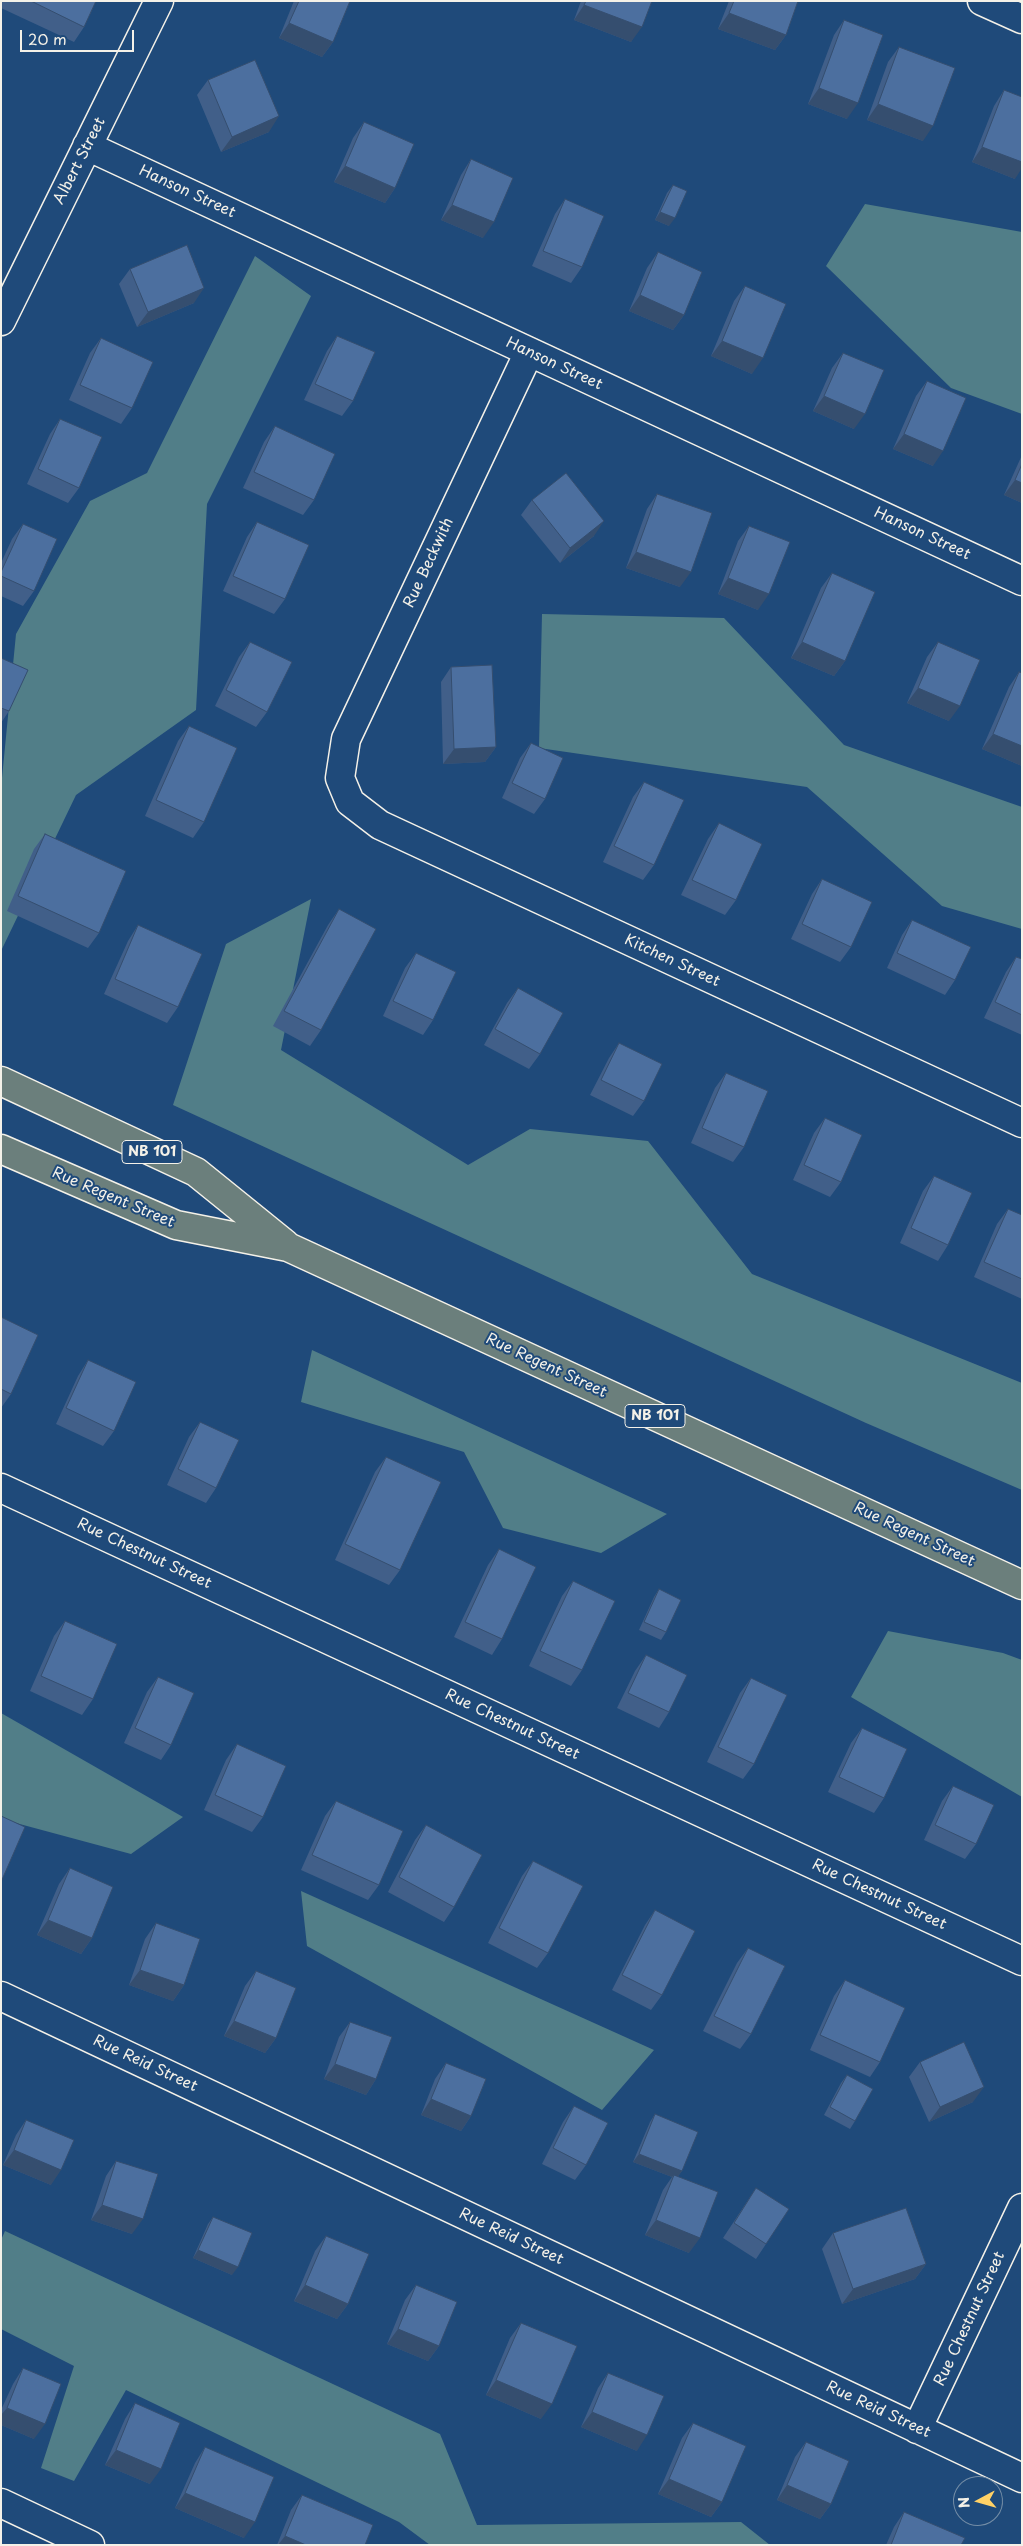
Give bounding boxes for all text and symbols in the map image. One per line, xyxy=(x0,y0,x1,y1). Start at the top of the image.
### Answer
scale bar xyxy=(22,20,136,52)
text: 20 m xyxy=(28,27,67,50)
street label: Albert Street xyxy=(50,115,110,207)
street label: Hanson Street xyxy=(136,162,238,222)
street label: Hanson Street xyxy=(503,334,605,394)
street label: Hanson Street xyxy=(871,504,973,564)
street label: Rue Beckwith xyxy=(400,515,458,611)
street label: Kitchen Street xyxy=(621,931,723,991)
road number: NB 101 xyxy=(122,1140,182,1164)
street label: Rue Regent Street xyxy=(49,1164,177,1232)
street label: Rue Regent Street xyxy=(483,1330,609,1402)
road number: NB 101 xyxy=(625,1404,685,1428)
street label: Rue Regent Street xyxy=(851,1499,977,1571)
street label: Rue Chestnut Street xyxy=(74,1515,214,1593)
street label: Rue Chestnut Street xyxy=(442,1686,582,1764)
street label: Rue Chestnut Street xyxy=(809,1856,949,1934)
street label: Rue Reid Street xyxy=(90,2032,200,2096)
street label: Rue Reid Street xyxy=(456,2205,566,2269)
street label: Rue Chestnut Street xyxy=(931,2249,1009,2389)
street label: Rue Reid Street xyxy=(823,2378,933,2442)
north arrow xyxy=(953,2476,1003,2526)
text: N xyxy=(953,2496,975,2509)

